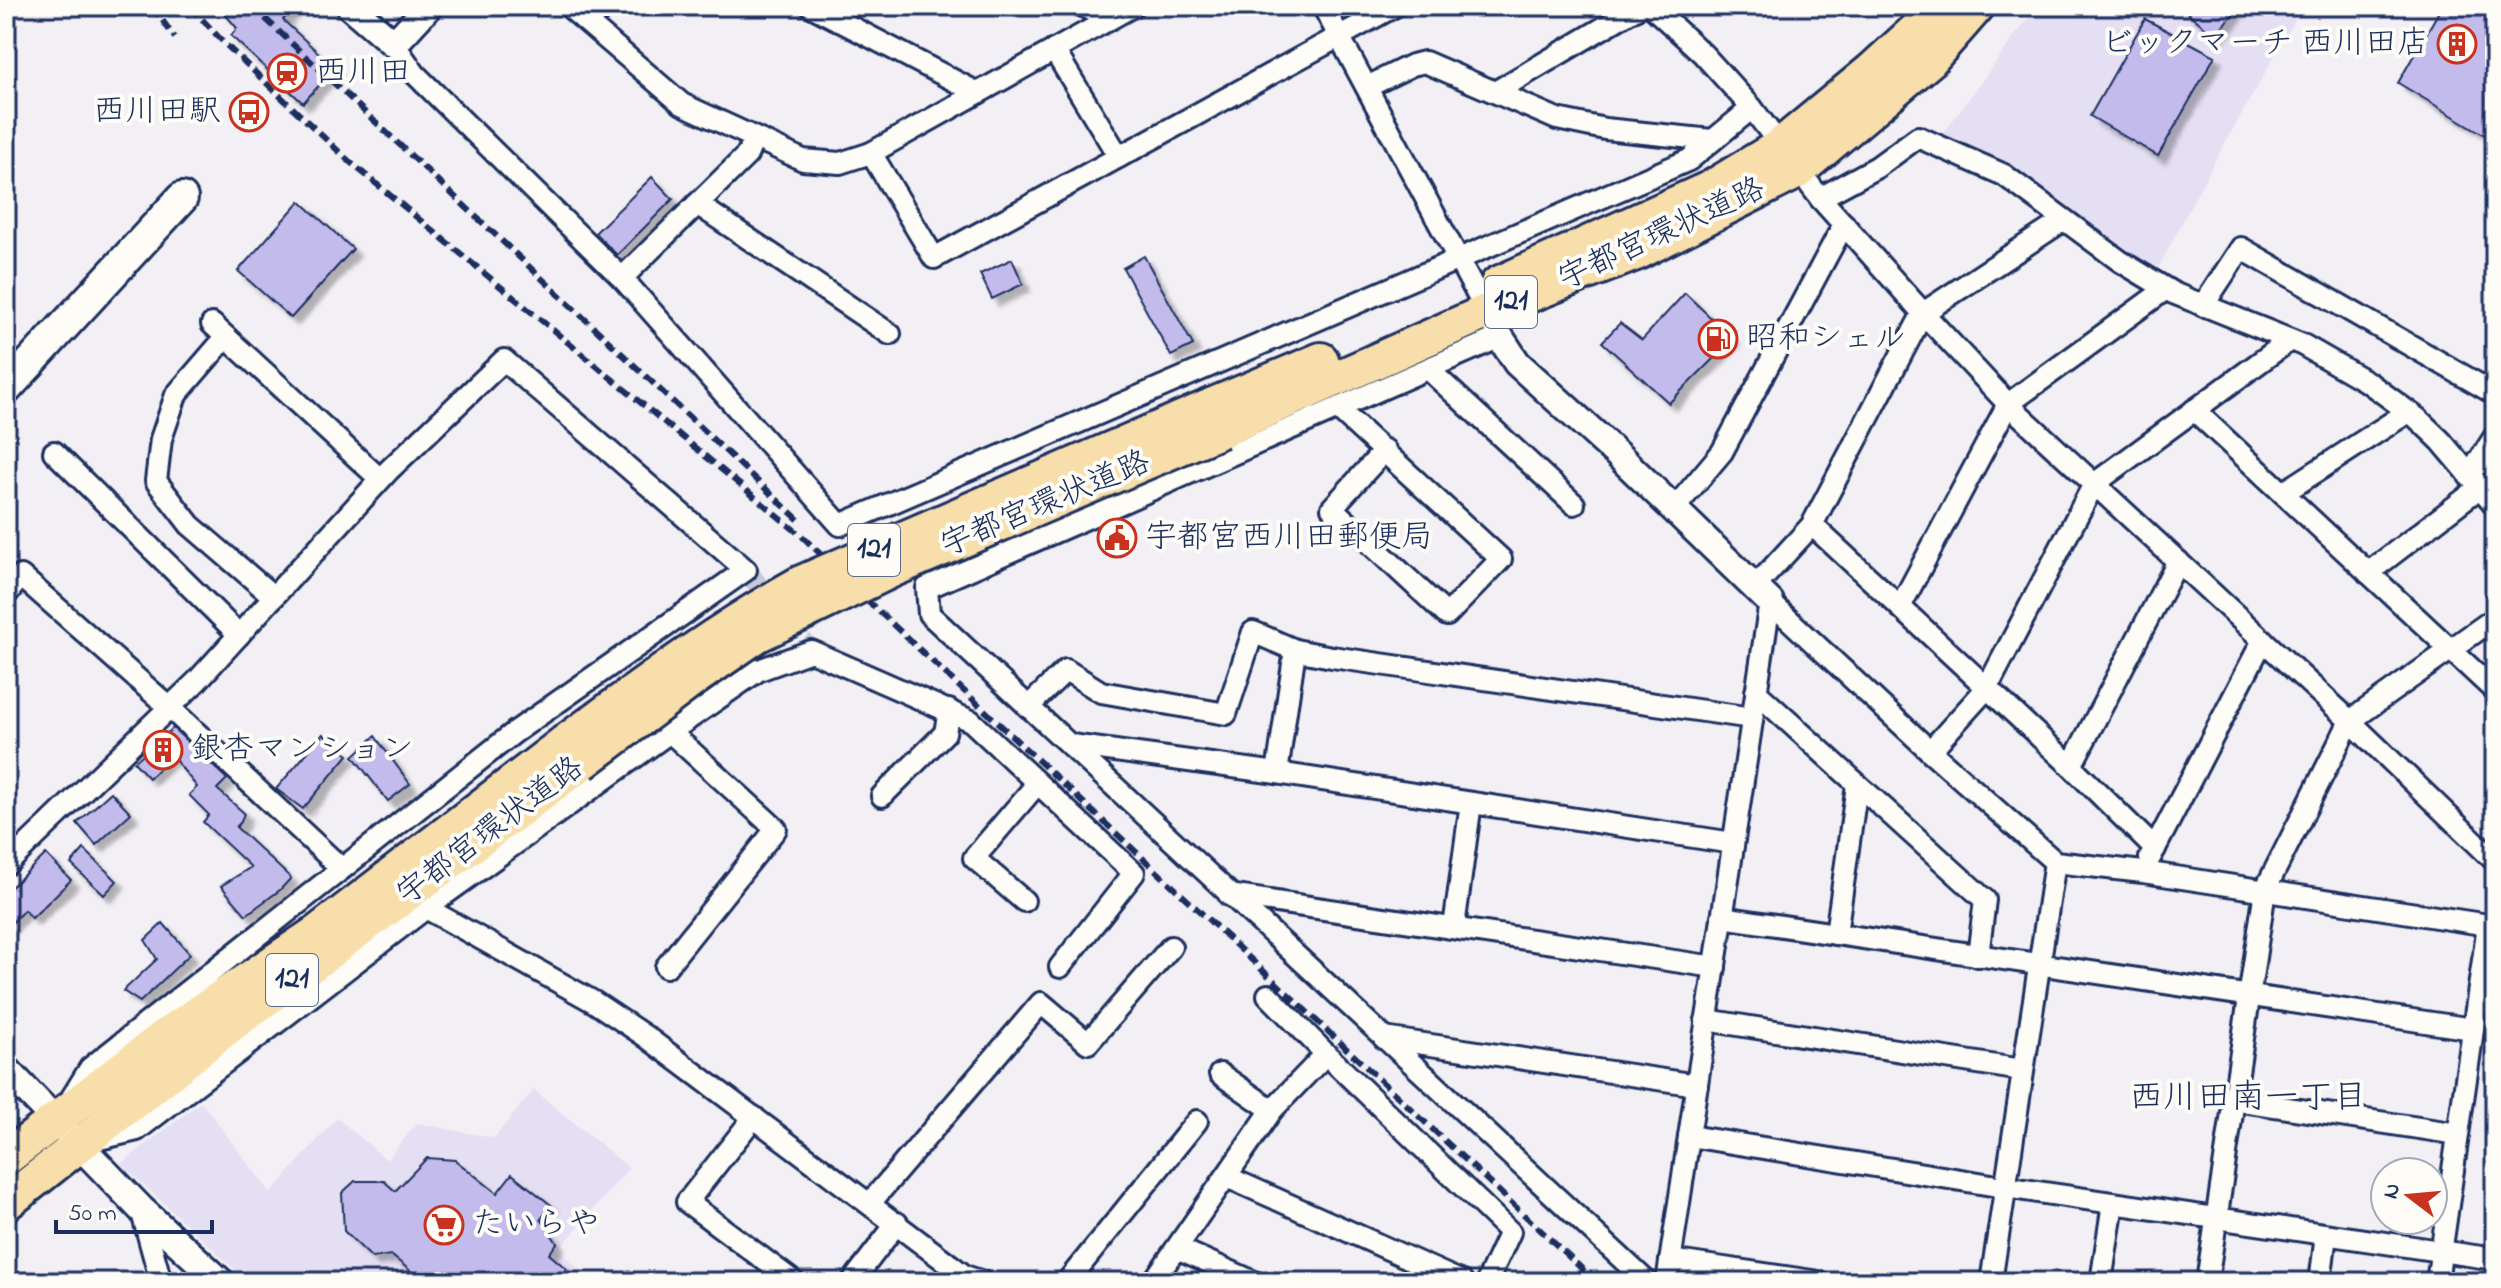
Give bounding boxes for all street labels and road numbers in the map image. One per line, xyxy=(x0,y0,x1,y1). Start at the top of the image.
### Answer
street label: 宇都宮環状道路 xyxy=(1551,166,1773,304)
road number: 121 xyxy=(1485,276,1537,328)
street label: 宇都宮環状道路 xyxy=(934,440,1158,570)
road number: 121 xyxy=(848,524,900,576)
street label: 宇都宮環状道路 xyxy=(387,746,595,918)
road number: 121 xyxy=(266,954,318,1006)

